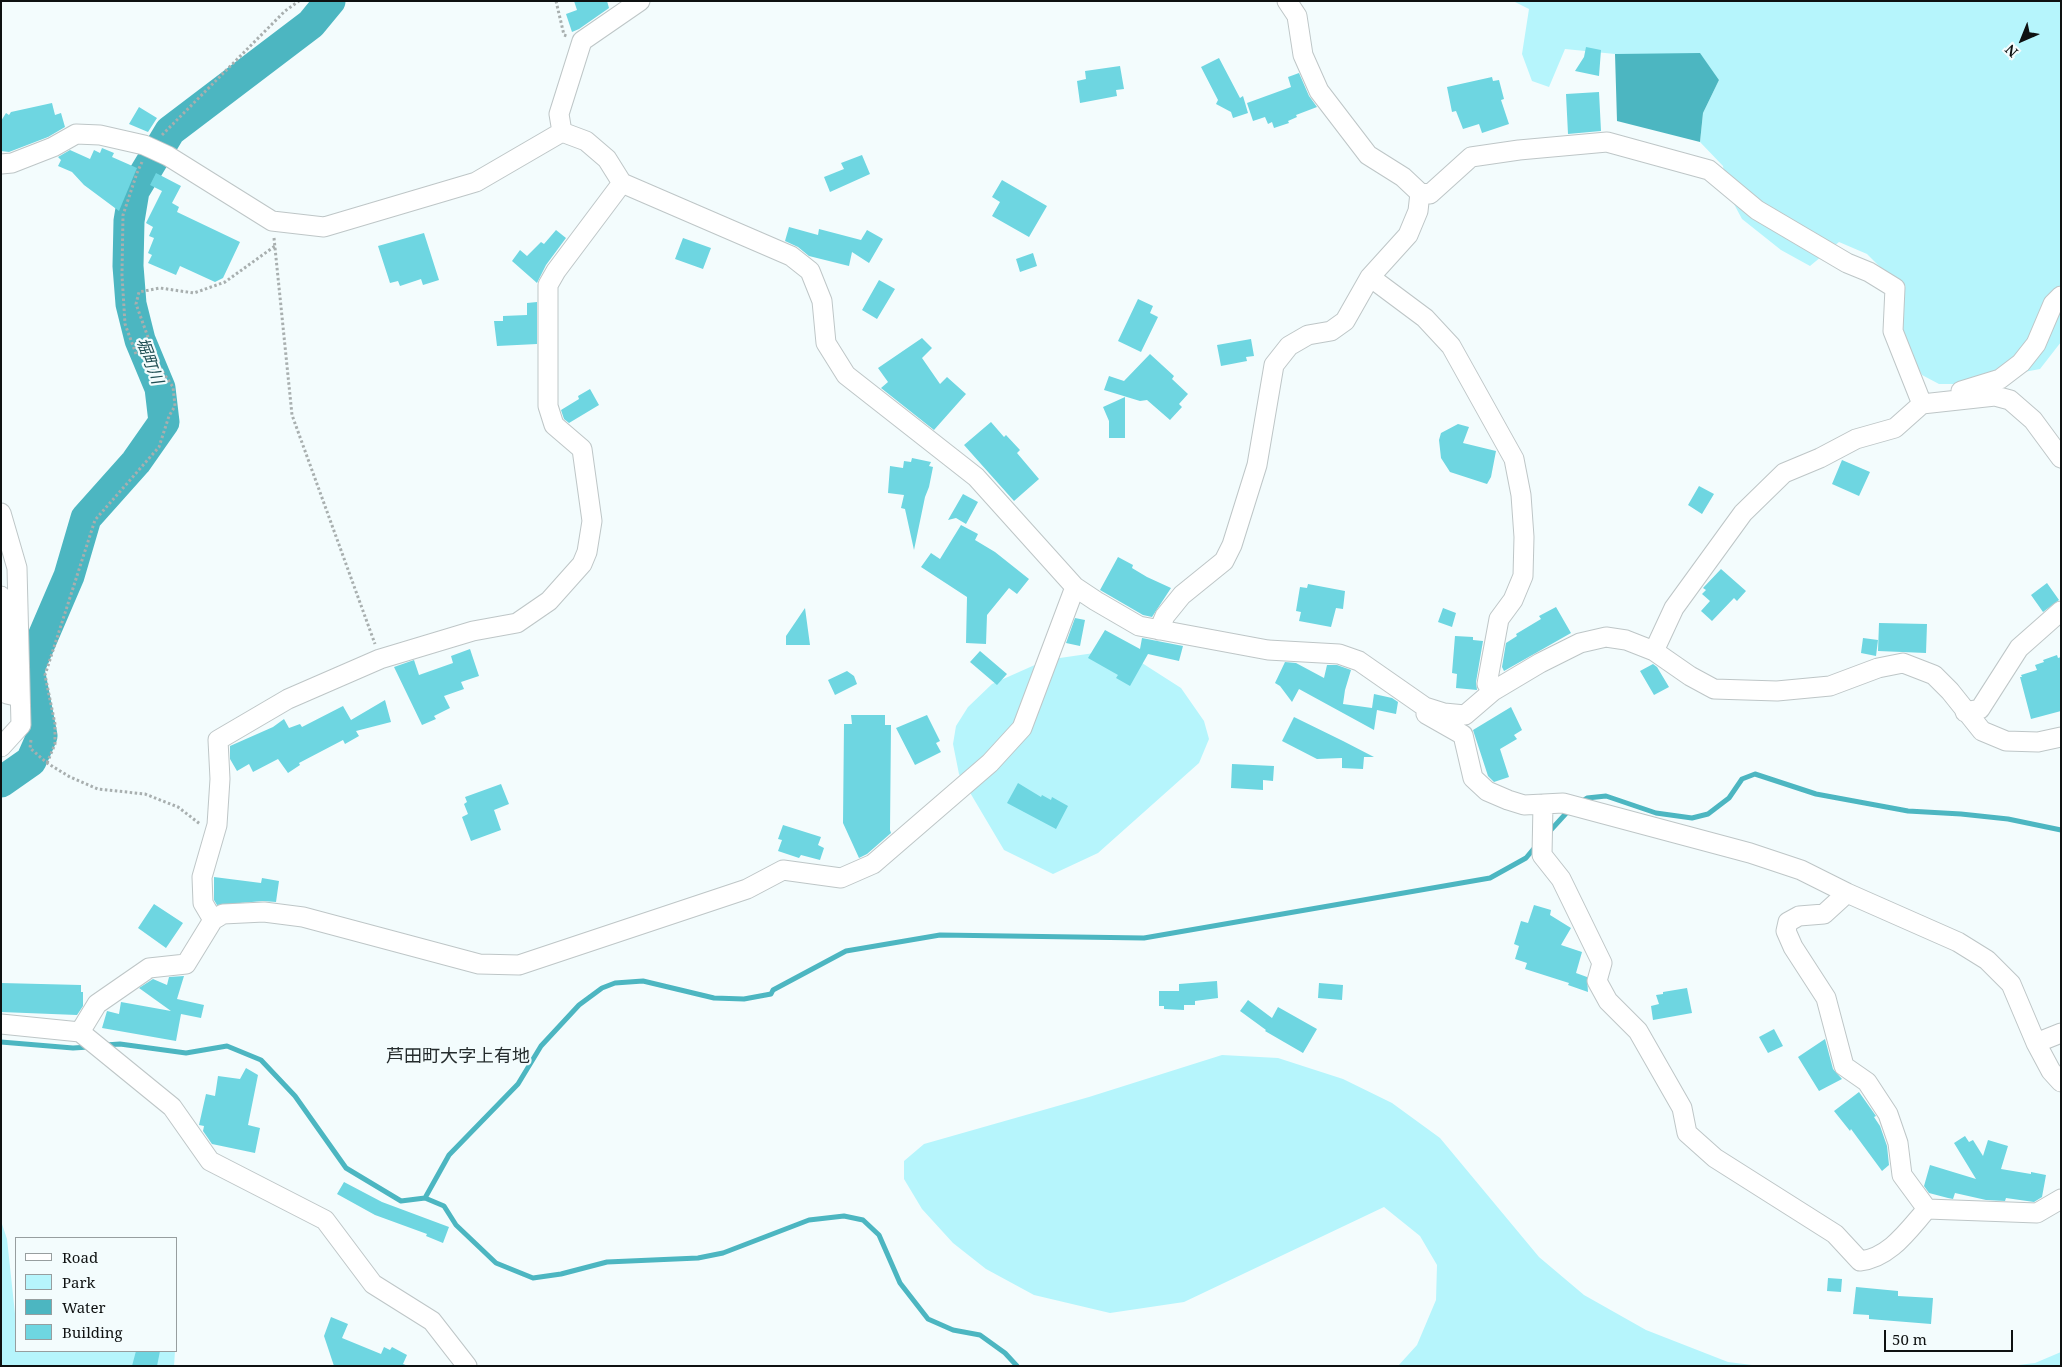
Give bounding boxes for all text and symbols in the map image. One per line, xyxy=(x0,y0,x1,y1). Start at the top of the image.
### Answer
north arrow xyxy=(1997,15,2047,65)
text: N xyxy=(2001,40,2022,62)
water label: 堀町川 xyxy=(131,335,167,387)
district label: 芦田町大字上有地 xyxy=(386,1046,530,1068)
legend xyxy=(15,1237,178,1352)
text: Road xyxy=(62,1247,98,1267)
text: Park xyxy=(62,1272,95,1292)
text: Water xyxy=(62,1297,105,1317)
scale bar xyxy=(1887,1320,2016,1352)
text: Building xyxy=(62,1322,123,1342)
text: 50 m xyxy=(1892,1329,1927,1349)

